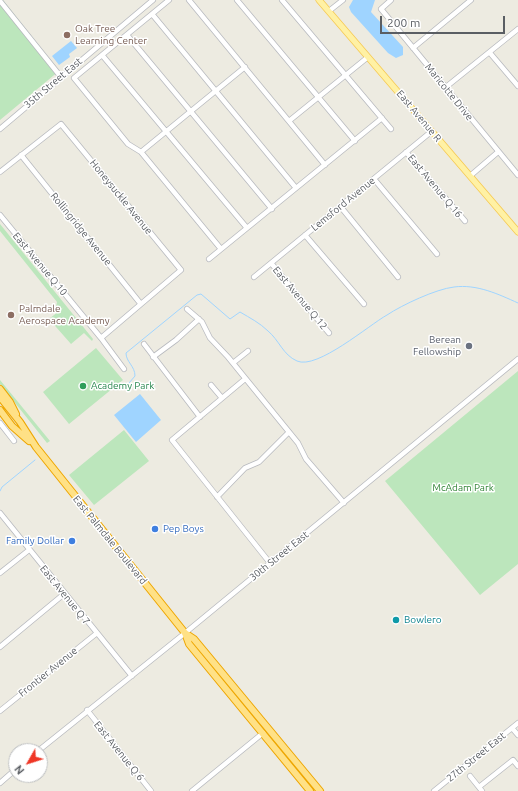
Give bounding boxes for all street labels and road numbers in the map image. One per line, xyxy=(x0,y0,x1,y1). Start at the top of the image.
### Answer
street label: 35th Street East xyxy=(21,55,85,111)
street label: Maricotte Drive xyxy=(422,61,476,123)
street label: East Avenue R xyxy=(394,88,444,144)
street label: East Avenue Q 16 xyxy=(405,152,465,220)
street label: Honeysuckle Avenue xyxy=(87,157,155,237)
street label: Lemsford Avenue xyxy=(309,175,377,233)
street label: Rollingridge Avenue xyxy=(48,190,114,268)
street label: East Avenue Q 10 xyxy=(10,230,70,298)
street label: East Avenue Q 12 xyxy=(270,264,330,332)
street label: East Palmdale Boulevard xyxy=(71,493,149,587)
street label: 30th Street East xyxy=(247,529,311,583)
street label: East Avenue Q 7 xyxy=(37,563,93,627)
street label: Frontier Avenue xyxy=(16,645,80,699)
street label: East Avenue Q 6 xyxy=(91,719,147,783)
street label: 27th Street East xyxy=(444,730,508,784)

